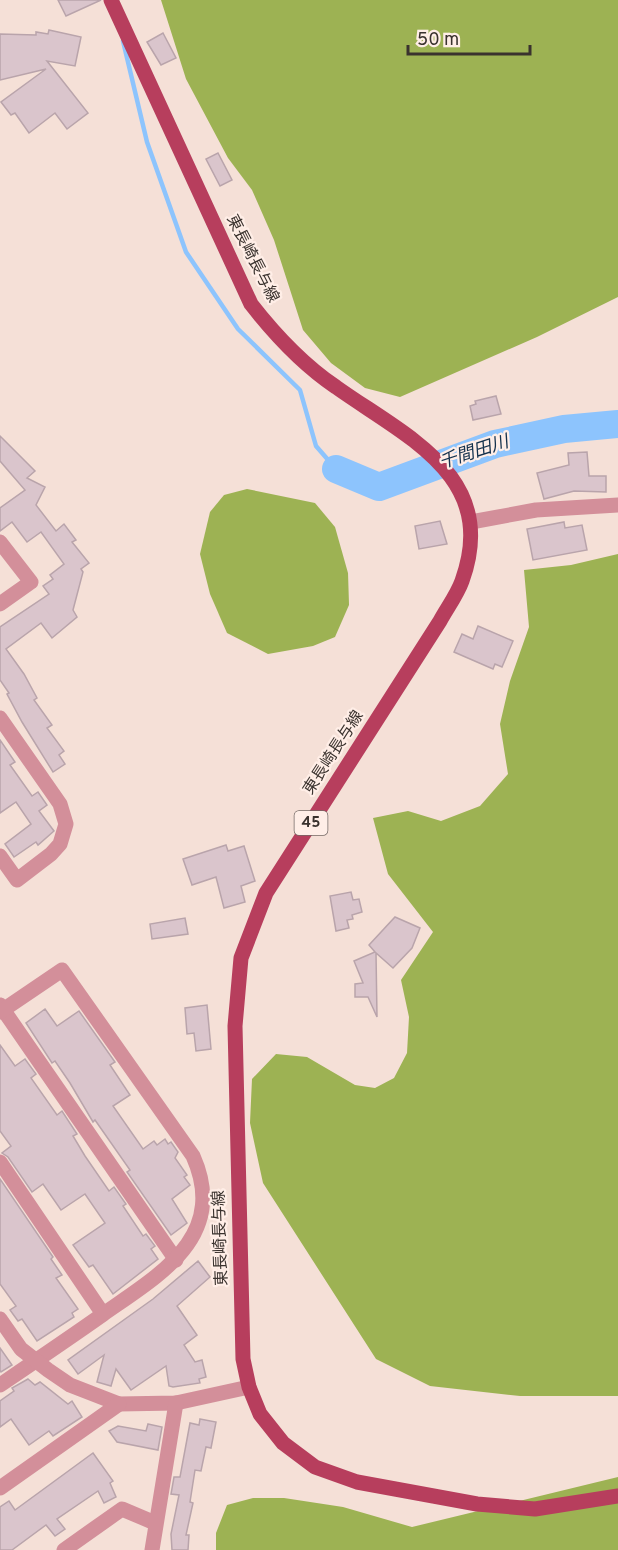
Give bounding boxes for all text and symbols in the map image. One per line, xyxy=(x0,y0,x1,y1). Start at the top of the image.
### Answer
scale bar xyxy=(408,18,530,56)
text: 50 m xyxy=(417,29,459,52)
street label: 東長崎長与線 xyxy=(221,212,283,306)
water label: 千間田川 xyxy=(436,430,514,475)
street label: 東長崎長与線 xyxy=(299,707,369,799)
road number: 45 xyxy=(294,811,328,835)
street label: 東長崎長与線 xyxy=(209,1190,233,1286)

